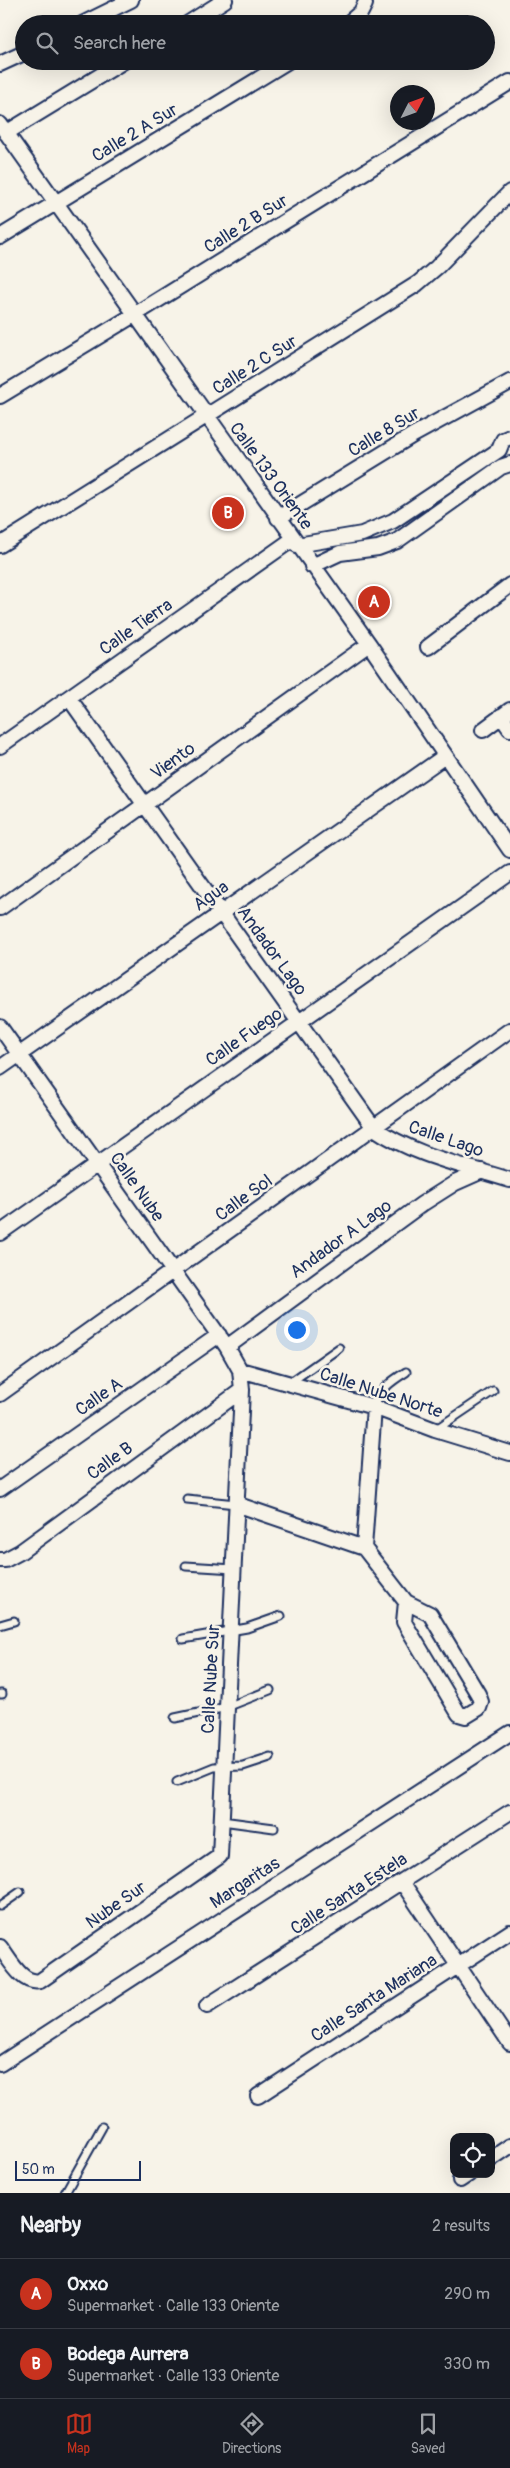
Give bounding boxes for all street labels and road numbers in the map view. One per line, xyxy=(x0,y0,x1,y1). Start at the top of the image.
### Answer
street label: Calle 2 A Sur xyxy=(88,98,183,168)
street label: Calle 2 B Sur xyxy=(200,189,293,259)
street label: Calle 2 C Sur xyxy=(208,330,302,400)
street label: Calle 8 Sur xyxy=(344,401,425,462)
street label: Calle 133 Oriente xyxy=(224,418,318,534)
street label: Calle Tierra xyxy=(95,593,177,661)
street label: Viento xyxy=(146,737,200,785)
street label: Agua xyxy=(189,876,233,916)
street label: Andador Lago xyxy=(232,902,312,1000)
street label: Calle Fuego xyxy=(201,1002,287,1072)
street label: Calle Lago xyxy=(405,1115,487,1163)
street label: Calle Nube xyxy=(105,1148,169,1226)
street label: Calle Sol xyxy=(211,1170,277,1226)
street label: Andador A Lago xyxy=(286,1194,397,1284)
street label: Calle Nube Norte xyxy=(317,1362,446,1424)
street label: Calle A xyxy=(71,1372,127,1421)
street label: Calle B xyxy=(83,1437,137,1485)
street label: Calle Nube Sur xyxy=(197,1623,225,1734)
street label: Calle Santa Estela xyxy=(286,1848,412,1940)
street label: Margaritas xyxy=(206,1852,284,1914)
street label: Nube Sur xyxy=(81,1876,151,1934)
street label: Calle Santa Mariana xyxy=(306,1949,442,2047)

